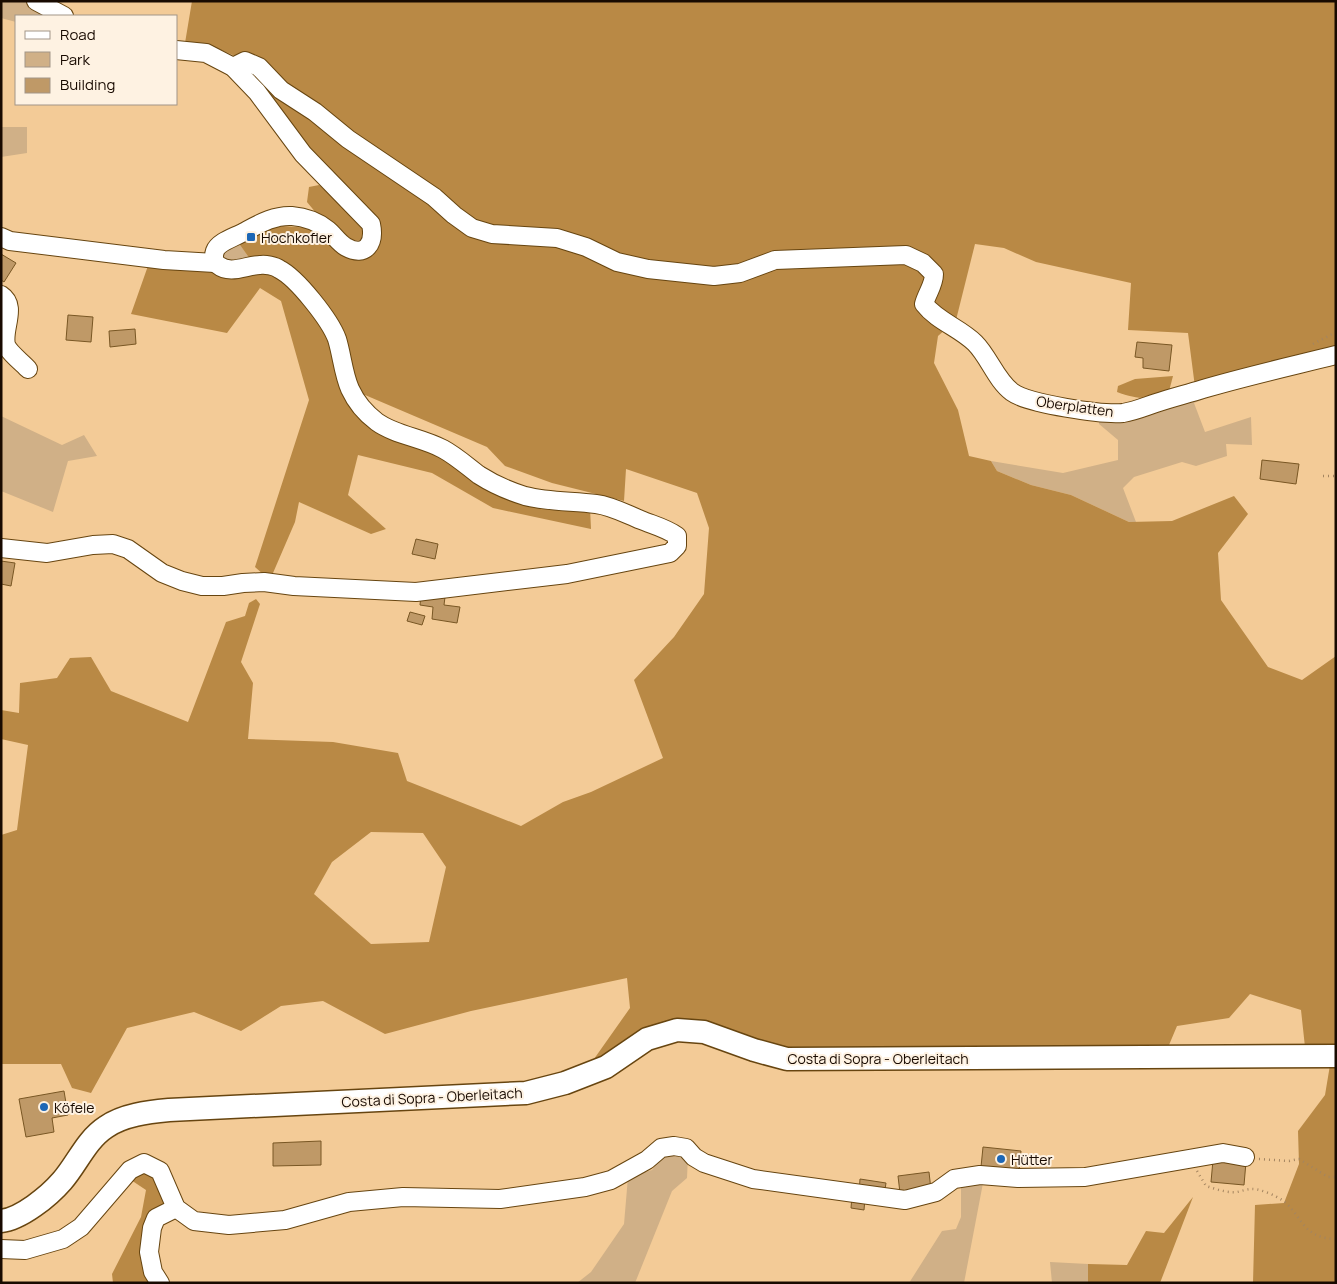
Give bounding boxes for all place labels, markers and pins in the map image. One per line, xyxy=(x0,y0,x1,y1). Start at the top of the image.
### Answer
place label: Hochkofler xyxy=(261,228,332,247)
marker: Hochkofler xyxy=(245,231,257,243)
place label: Köfele xyxy=(54,1098,94,1117)
marker: Köfele xyxy=(38,1101,50,1113)
place label: Hütter xyxy=(1011,1150,1053,1169)
marker: Hütter xyxy=(995,1153,1007,1165)

